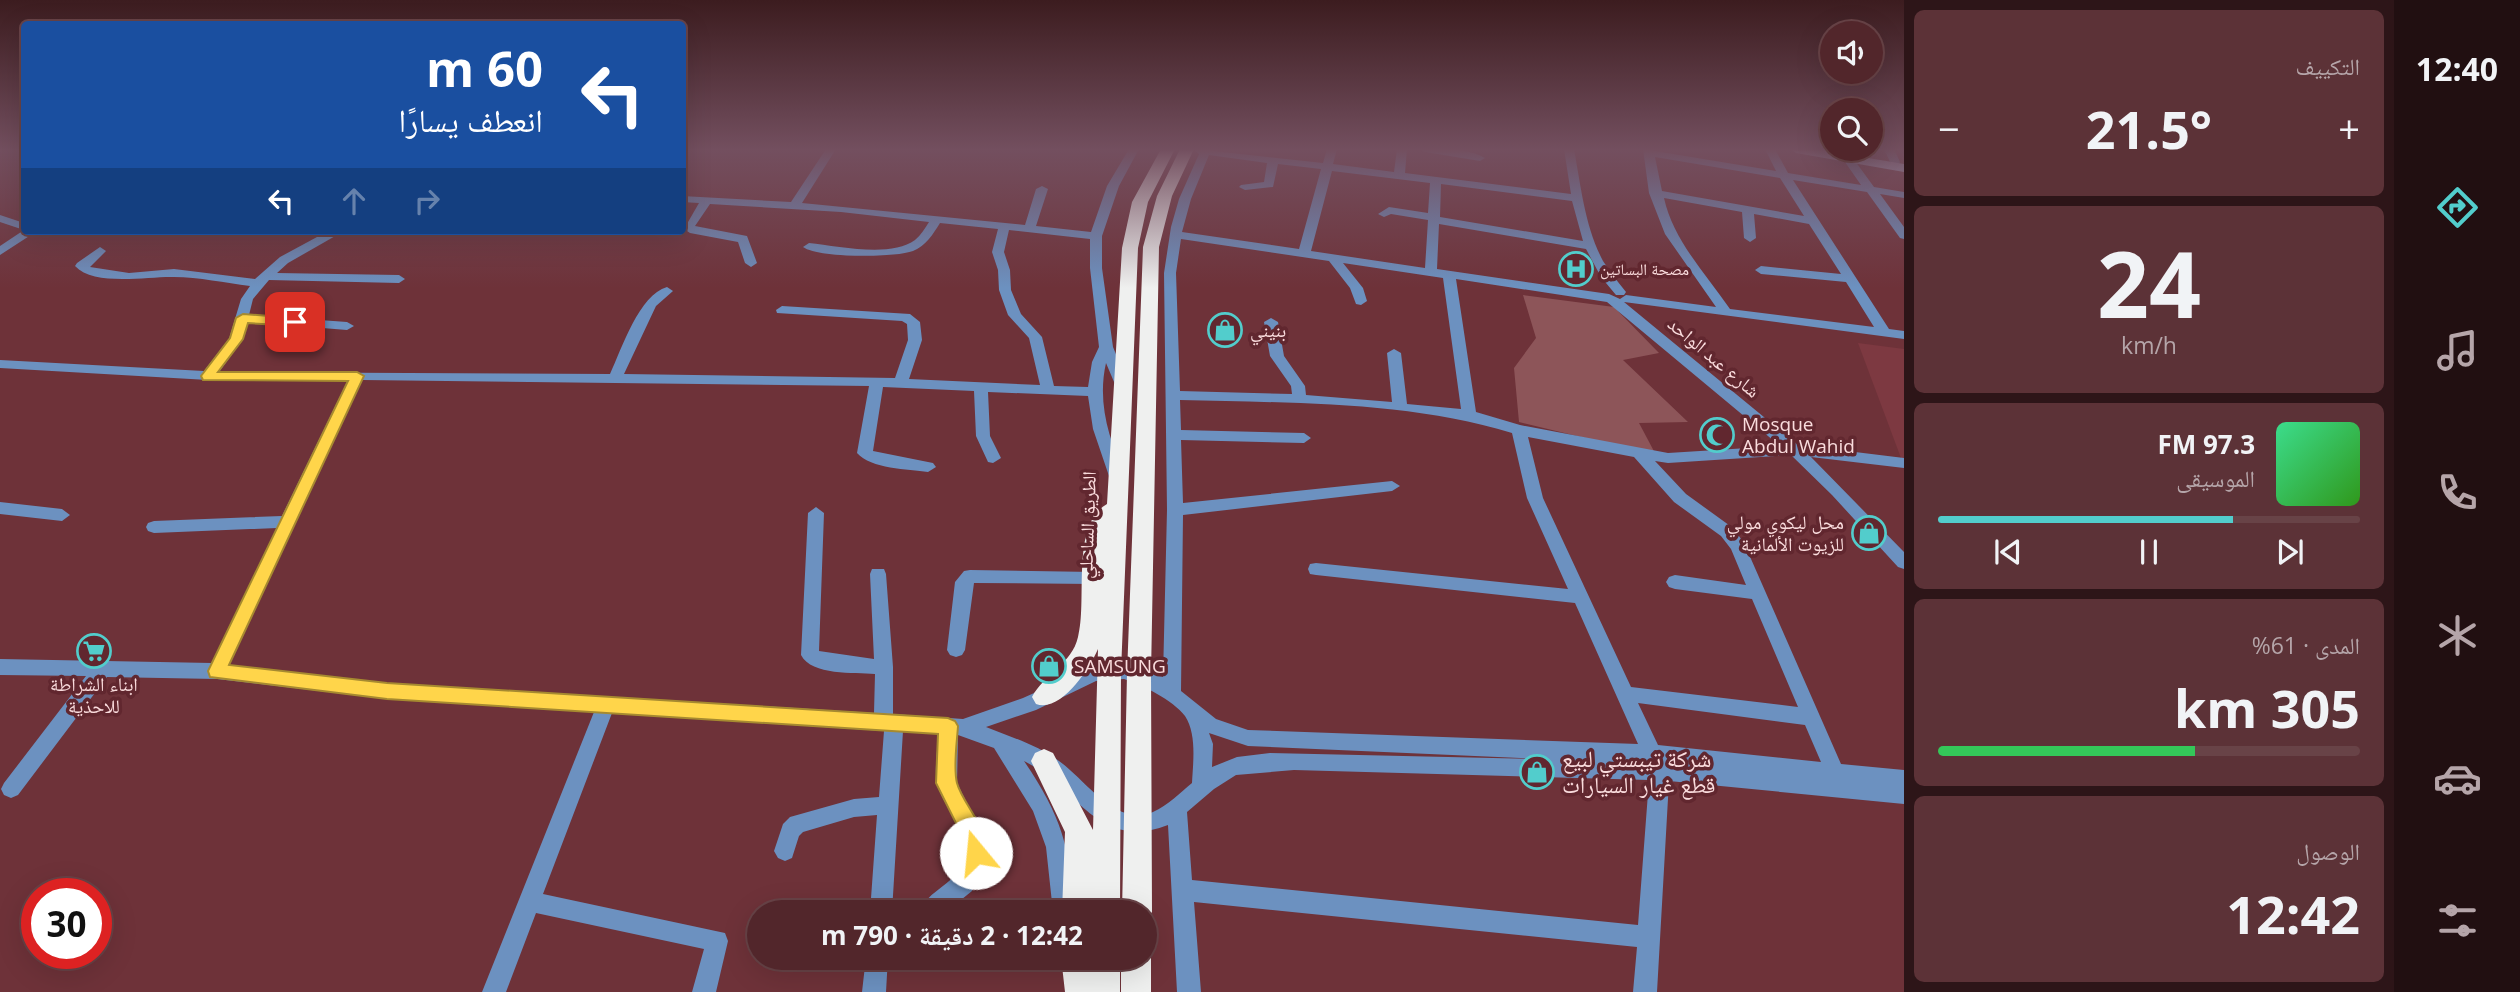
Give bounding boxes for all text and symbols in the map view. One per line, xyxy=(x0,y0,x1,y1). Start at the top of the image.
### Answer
map controls xyxy=(1820,21,1883,161)
button: sound xyxy=(1820,21,1883,84)
text: 60 m xyxy=(426,35,543,101)
text: 12:40 xyxy=(2416,47,2498,90)
icon: left xyxy=(567,49,658,140)
text: التكييف xyxy=(2295,50,2360,82)
text: 21.5° xyxy=(2086,93,2212,164)
text: انعطف يسارًا xyxy=(398,98,543,141)
button: search xyxy=(1820,98,1883,161)
text: − xyxy=(1938,102,1960,154)
text: + xyxy=(2338,102,2360,154)
icon: left xyxy=(262,182,300,220)
icon: ahead xyxy=(335,182,373,220)
icon: right xyxy=(408,182,446,220)
icon: directions xyxy=(2433,183,2482,232)
text: 24 xyxy=(2097,221,2201,345)
hospital icon: مصحة البساتين xyxy=(1557,250,1595,288)
place label: مصحة البساتين xyxy=(1600,258,1689,280)
pin xyxy=(265,292,325,352)
icon: arrive xyxy=(276,303,314,341)
shop icon: بنيني xyxy=(1206,311,1244,349)
street label: شارع عبد الواحد xyxy=(1662,311,1766,403)
place label: بنيني xyxy=(1250,317,1286,346)
icon: music xyxy=(2433,326,2482,375)
text: km/h xyxy=(2121,329,2177,361)
place label: Mosque Abdul Wahid xyxy=(1742,411,1855,459)
mosque icon: Mosque Abdul Wahid xyxy=(1698,416,1736,454)
text: 97.3 FM xyxy=(2157,426,2255,462)
text: الموسيقى xyxy=(2176,462,2255,494)
icon: phone xyxy=(2433,468,2482,517)
street label: الطريق الساحلي xyxy=(1072,471,1105,579)
place label: محل ليكوي مولي للزيوت الألمانية xyxy=(1727,509,1844,557)
shop icon: محل ليكوي مولي للزيوت الألمانية xyxy=(1850,514,1888,552)
icon: previous xyxy=(1989,533,2027,571)
icon: pause xyxy=(2130,533,2168,571)
icon: next xyxy=(2271,533,2309,571)
icon: climate xyxy=(2433,611,2482,660)
text: المدى · 61% xyxy=(2252,629,2360,661)
supermarket icon: ابناء الشراطة للاحذية xyxy=(75,632,113,670)
shop icon: SAMSUNG xyxy=(1030,647,1068,685)
place label: SAMSUNG xyxy=(1074,653,1166,679)
place label: ابناء الشراطة للاحذية xyxy=(50,671,138,719)
text: 305 km xyxy=(2174,672,2360,743)
place label: شركة تيبستي لبيع قطع غيار السيارات xyxy=(1562,742,1715,800)
shop icon: شركة تيبستي لبيع قطع غيار السيارات xyxy=(1518,753,1556,791)
icon: car xyxy=(2433,754,2482,803)
position arrow xyxy=(939,816,1013,890)
text: الوصول xyxy=(2296,835,2360,867)
speed limit sign: 30 xyxy=(21,878,112,969)
text: 12:42 xyxy=(2226,878,2360,949)
icon: filters xyxy=(2433,896,2482,945)
text: 12:42 · 2 دقيقة · 790 m xyxy=(821,917,1083,953)

